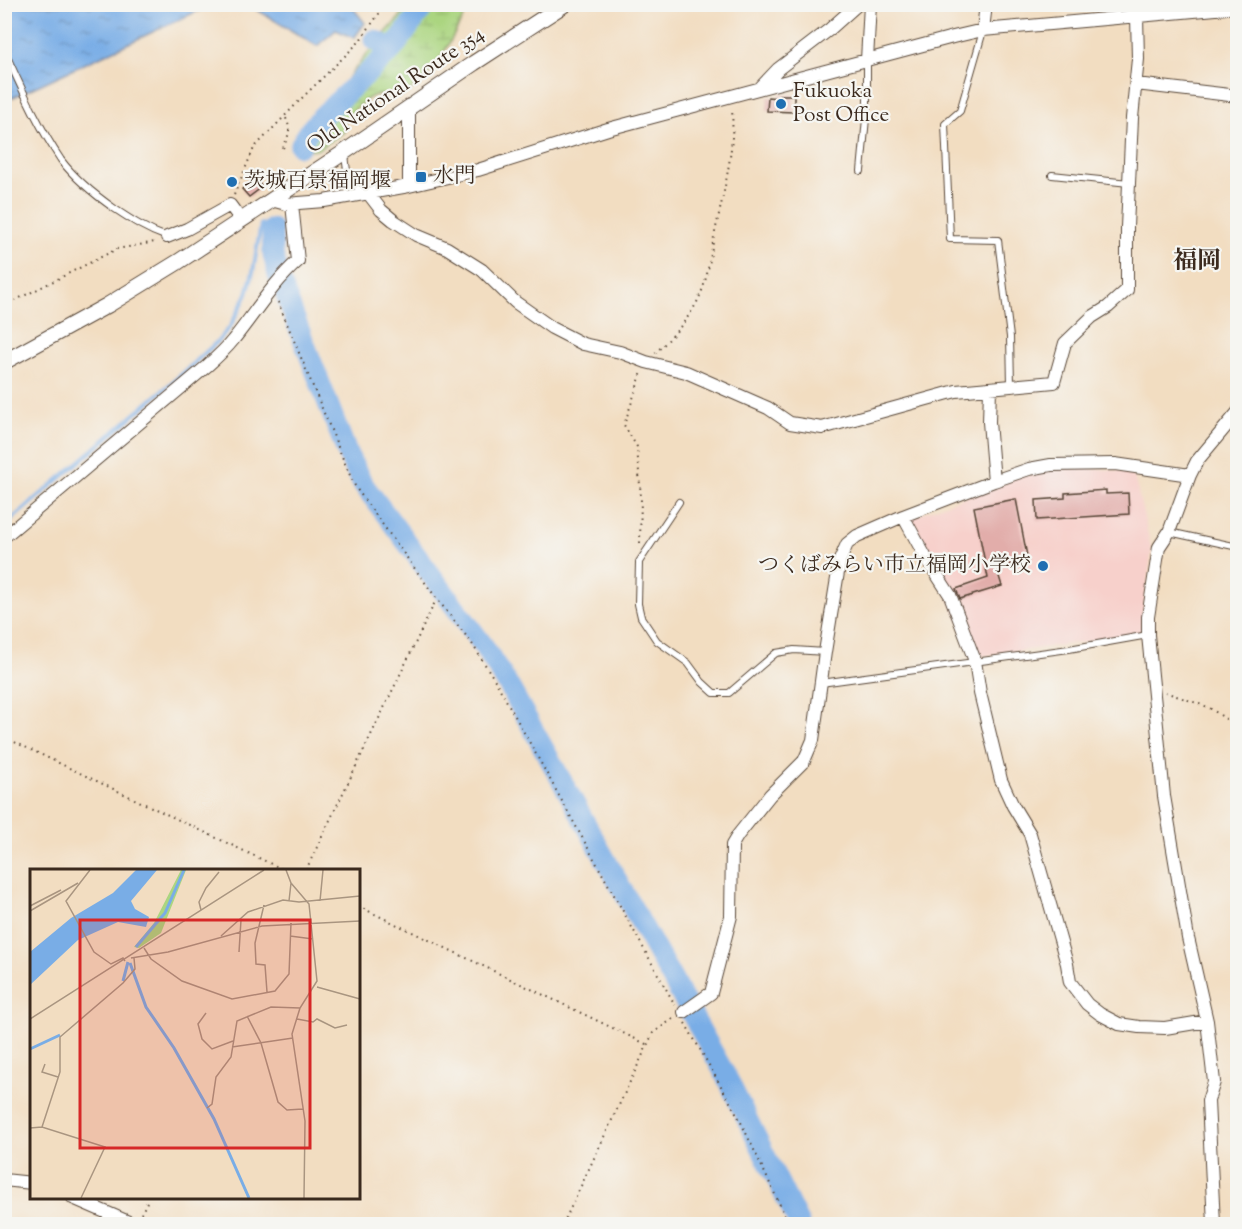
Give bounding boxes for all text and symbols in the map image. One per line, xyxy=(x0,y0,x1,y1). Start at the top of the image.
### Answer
street label: Old National Route 354 xyxy=(301,20,491,162)
place label: Fukuoka Post Office xyxy=(793,77,889,131)
marker: Fukuoka Post Office xyxy=(774,97,788,111)
place label: 水門 xyxy=(433,162,475,192)
place label: 茨城百景福岡堰 xyxy=(244,167,391,197)
marker: 水門 xyxy=(414,170,428,184)
marker: 茨城百景福岡堰 xyxy=(225,175,239,189)
district label: 福岡 xyxy=(1173,245,1221,279)
place label: つくばみらい市立福岡小学校 xyxy=(758,551,1031,581)
marker: つくばみらい市立福岡小学校 xyxy=(1036,559,1050,573)
inset map xyxy=(30,869,360,1199)

